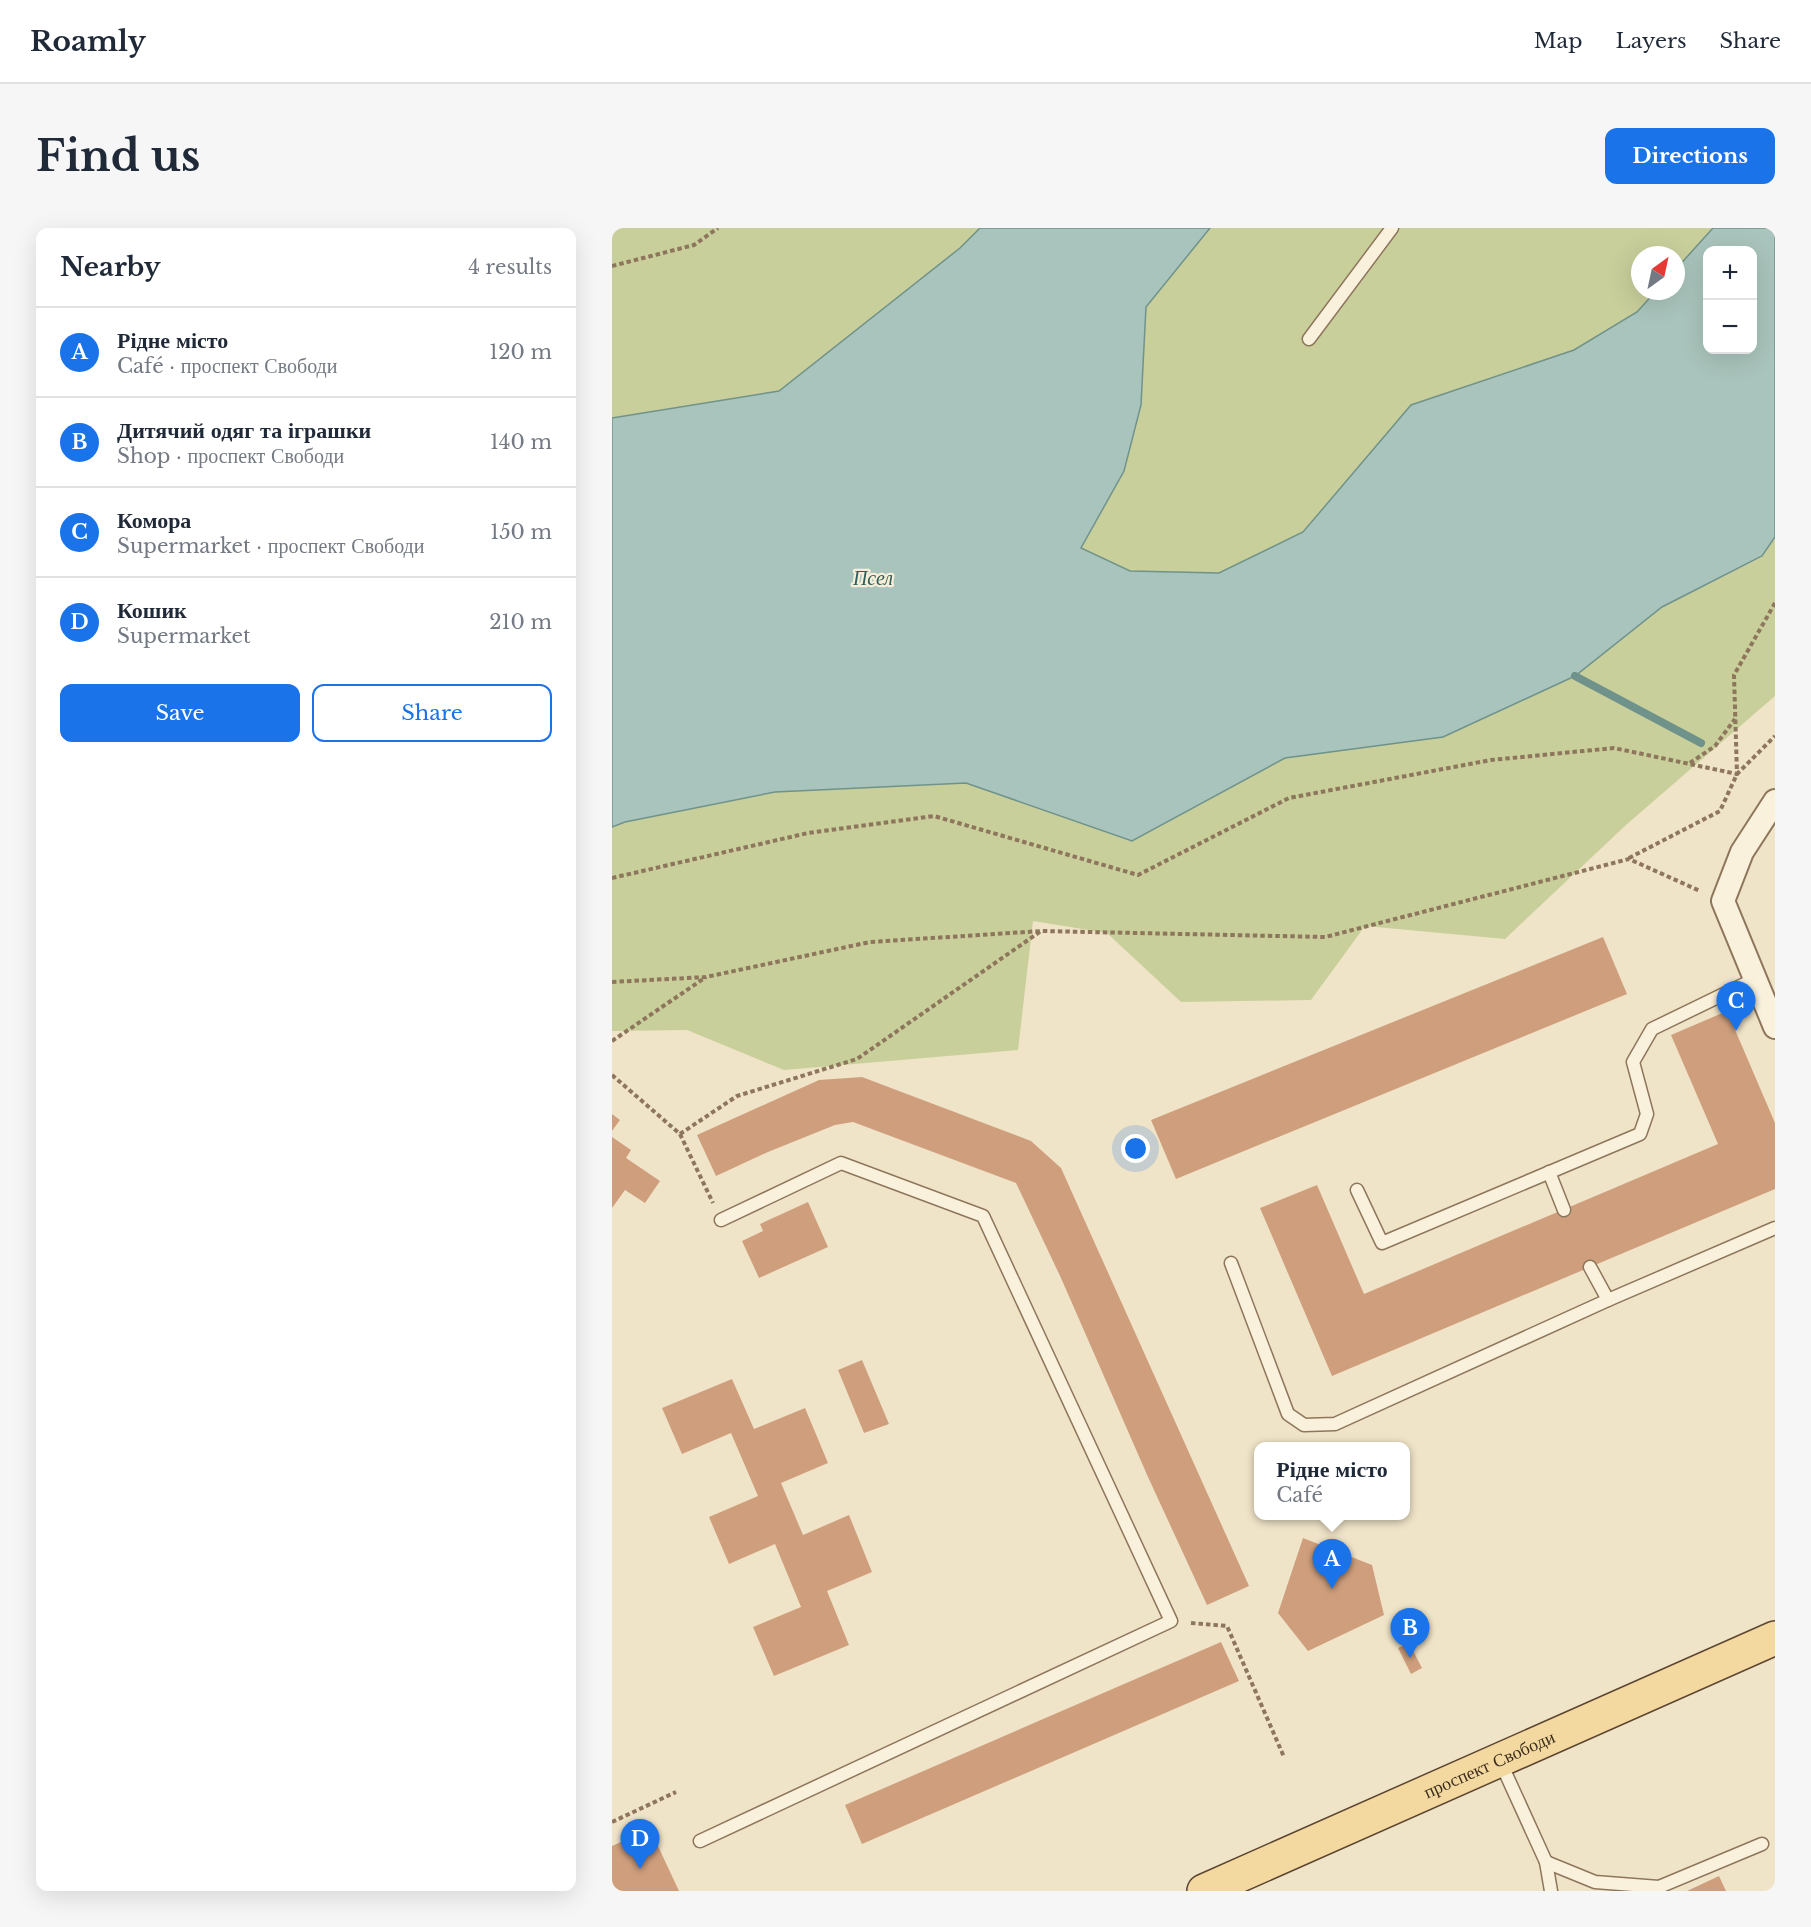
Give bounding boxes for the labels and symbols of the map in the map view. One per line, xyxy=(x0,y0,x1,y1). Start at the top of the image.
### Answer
north arrow xyxy=(1631,246,1685,300)
water label: Псел xyxy=(852,566,893,590)
pin: C xyxy=(1716,982,1756,1031)
your location xyxy=(1121,1134,1150,1163)
pin: A xyxy=(1312,1540,1352,1589)
pin: B xyxy=(1390,1608,1430,1658)
street label: проспект Свободи xyxy=(1420,1726,1559,1803)
pin: D xyxy=(621,1820,660,1869)

